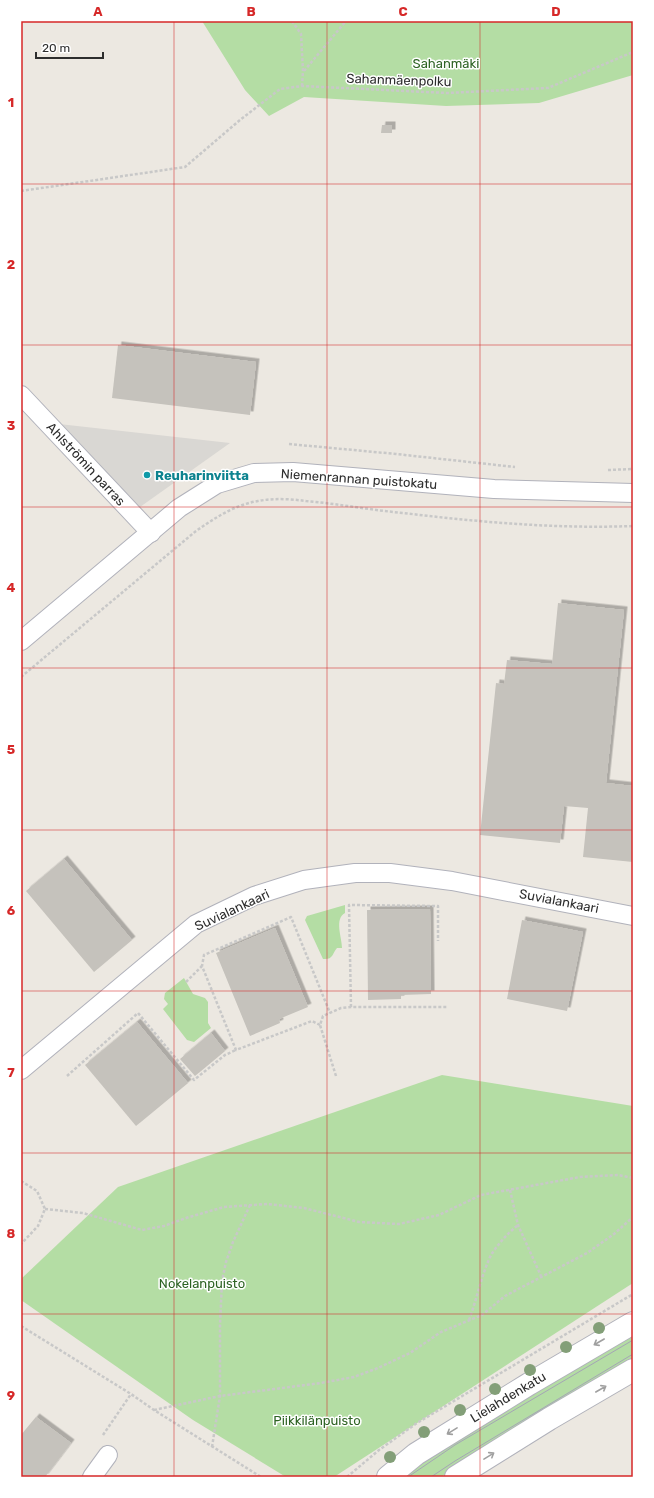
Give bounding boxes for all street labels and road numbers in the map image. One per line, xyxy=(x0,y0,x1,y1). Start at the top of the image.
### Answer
street label: Sahanmäenpolku xyxy=(346,71,452,89)
street label: Ahlströmin parras xyxy=(44,419,129,509)
street label: Niemenrannan puistokatu xyxy=(280,466,438,492)
street label: Suvialankaari xyxy=(192,886,272,934)
street label: Suvialankaari xyxy=(518,886,600,916)
street label: Lielahdenkatu xyxy=(467,1369,549,1425)

